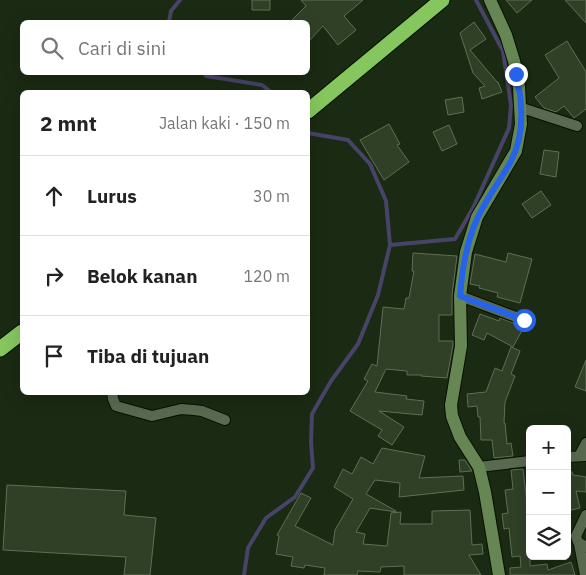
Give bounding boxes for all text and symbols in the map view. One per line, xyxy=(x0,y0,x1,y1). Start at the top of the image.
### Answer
search box xyxy=(20,20,310,75)
icon: search xyxy=(38,34,66,62)
text: Cari di sini xyxy=(78,36,166,60)
route end xyxy=(505,63,528,86)
text: 2 mnt xyxy=(40,109,97,137)
text: Jalan kaki · 150 m xyxy=(159,113,290,133)
icon: ahead xyxy=(40,182,68,210)
text: Lurus xyxy=(87,184,137,208)
text: 30 m xyxy=(253,186,290,206)
icon: right xyxy=(40,262,68,290)
text: Belok kanan xyxy=(87,264,198,288)
text: 120 m xyxy=(243,266,290,286)
route start xyxy=(513,309,536,332)
icon: arrive xyxy=(40,342,68,370)
text: Tiba di tujuan xyxy=(87,344,209,368)
map controls xyxy=(526,425,571,560)
button: + xyxy=(526,425,571,470)
button: − xyxy=(526,470,571,515)
button: layers xyxy=(526,515,571,560)

